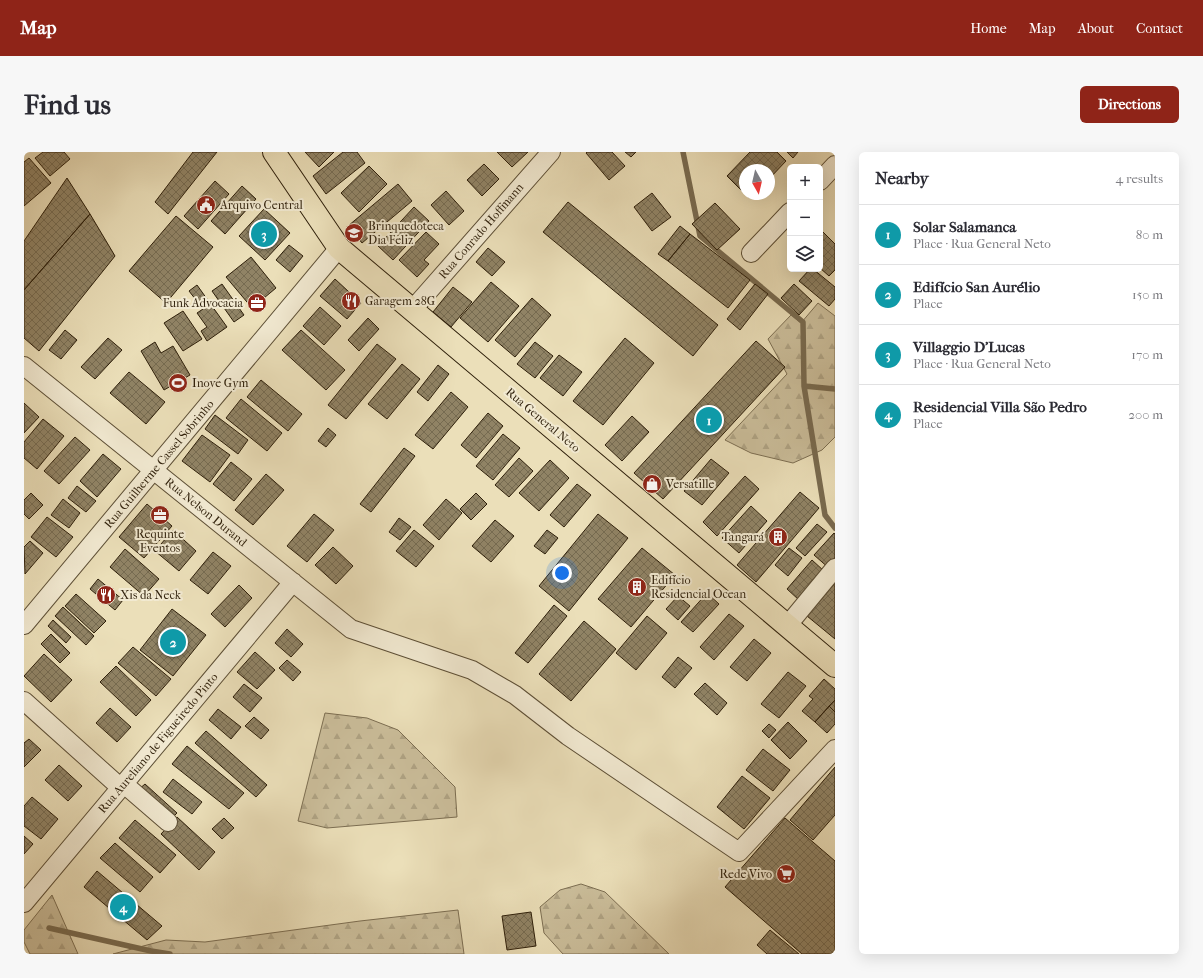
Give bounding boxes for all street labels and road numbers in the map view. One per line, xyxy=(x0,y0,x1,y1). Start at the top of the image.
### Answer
street label: Rua Conrado Hoffmann xyxy=(436,180,526,282)
street label: Rua General Neto xyxy=(503,385,583,455)
street label: Rua Guilherme Cassel Sobrinho xyxy=(101,397,217,531)
street label: Rua Nelson Durand xyxy=(162,475,250,550)
street label: Rua Aureliano de Figueiredo Pinto xyxy=(95,670,221,816)

